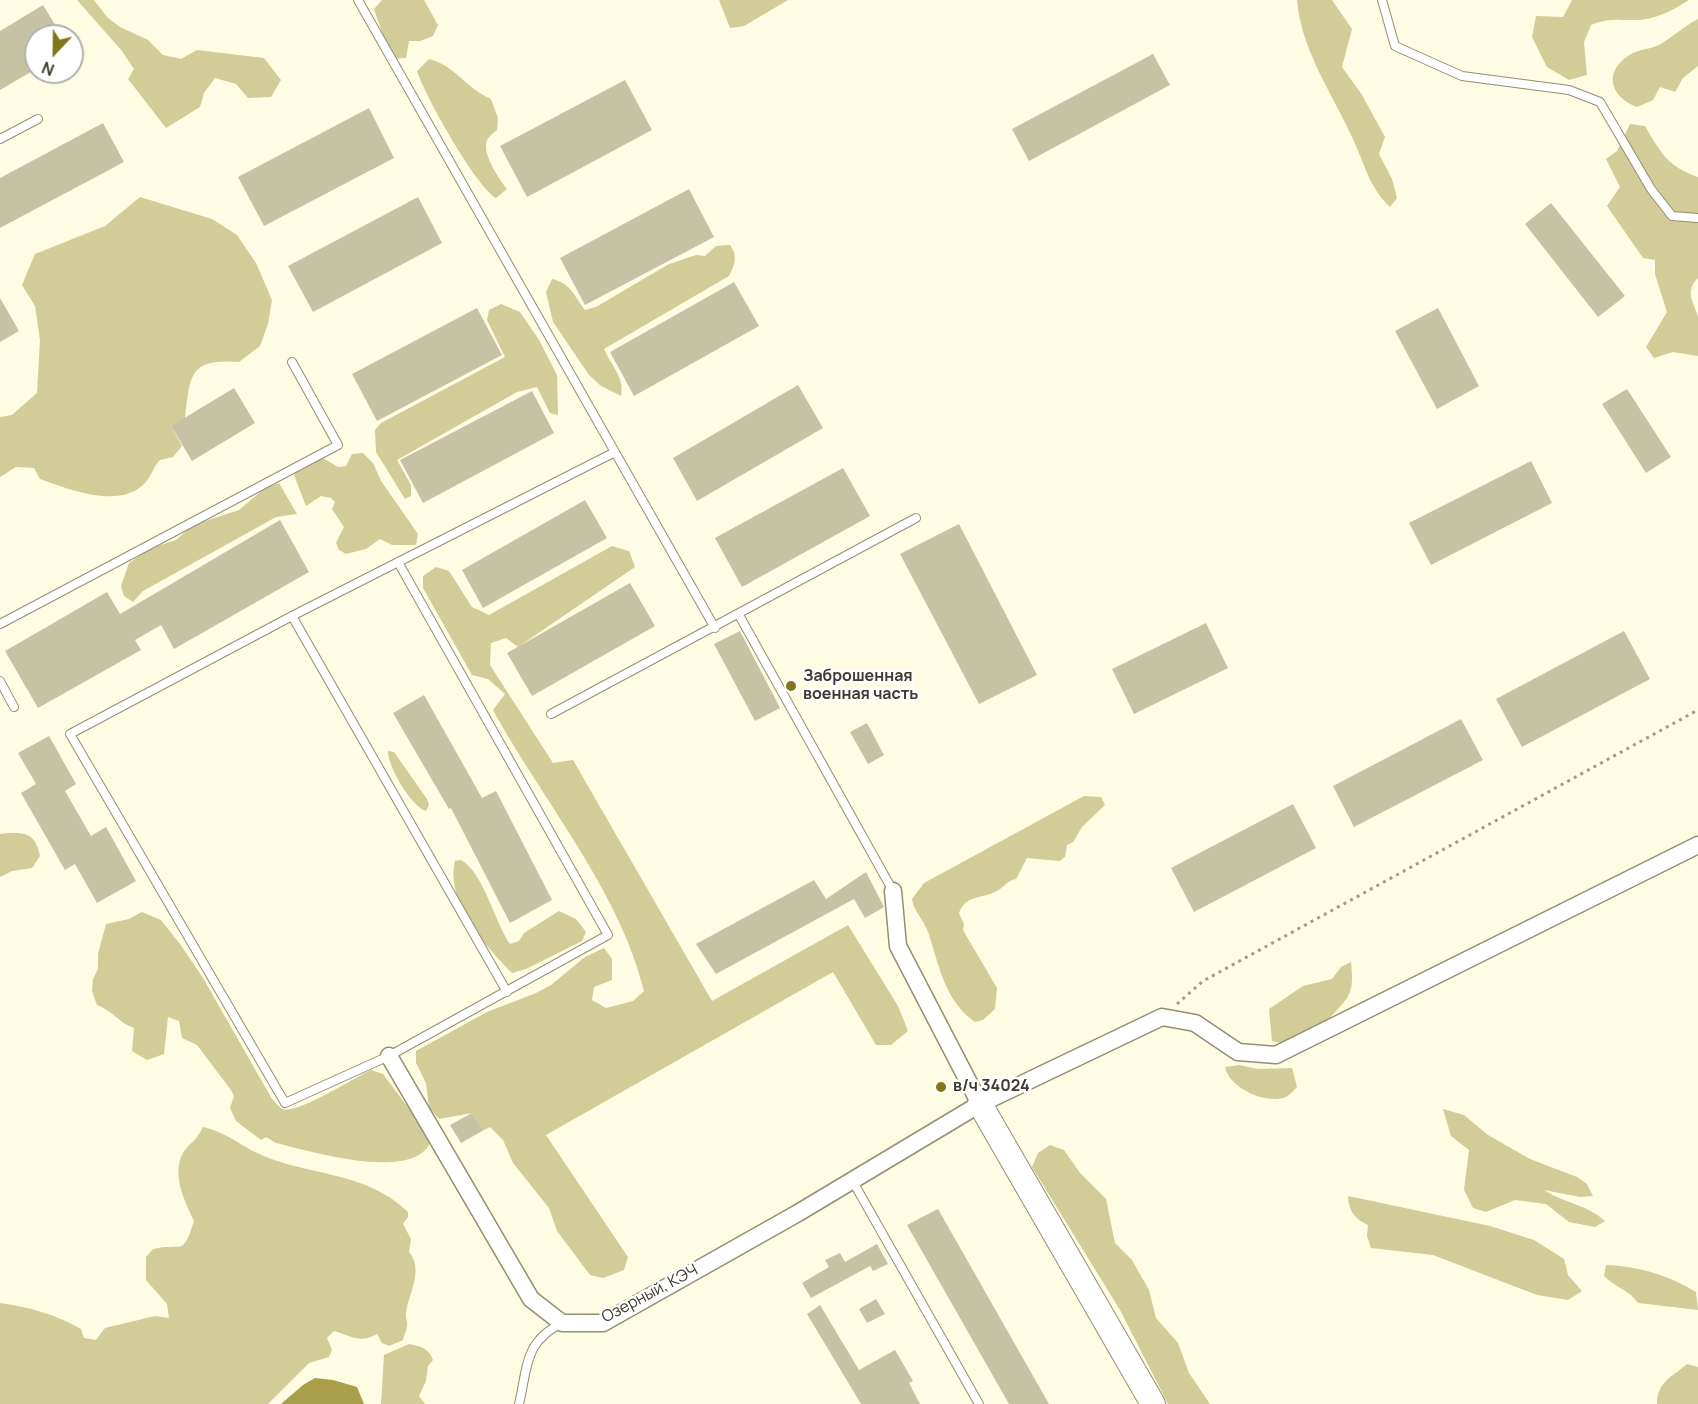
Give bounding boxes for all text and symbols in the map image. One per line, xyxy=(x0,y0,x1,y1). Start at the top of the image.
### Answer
north arrow xyxy=(24,24,84,84)
text: N xyxy=(39,56,57,81)
place label: Заброшенная военная часть xyxy=(803,667,918,705)
marker: Заброшенная военная часть xyxy=(784,679,798,693)
place label: в/ч 34024 xyxy=(953,1077,1030,1097)
marker: в/ч 34024 xyxy=(934,1080,948,1094)
street label: Озерный, КЭЧ xyxy=(599,1261,701,1327)

